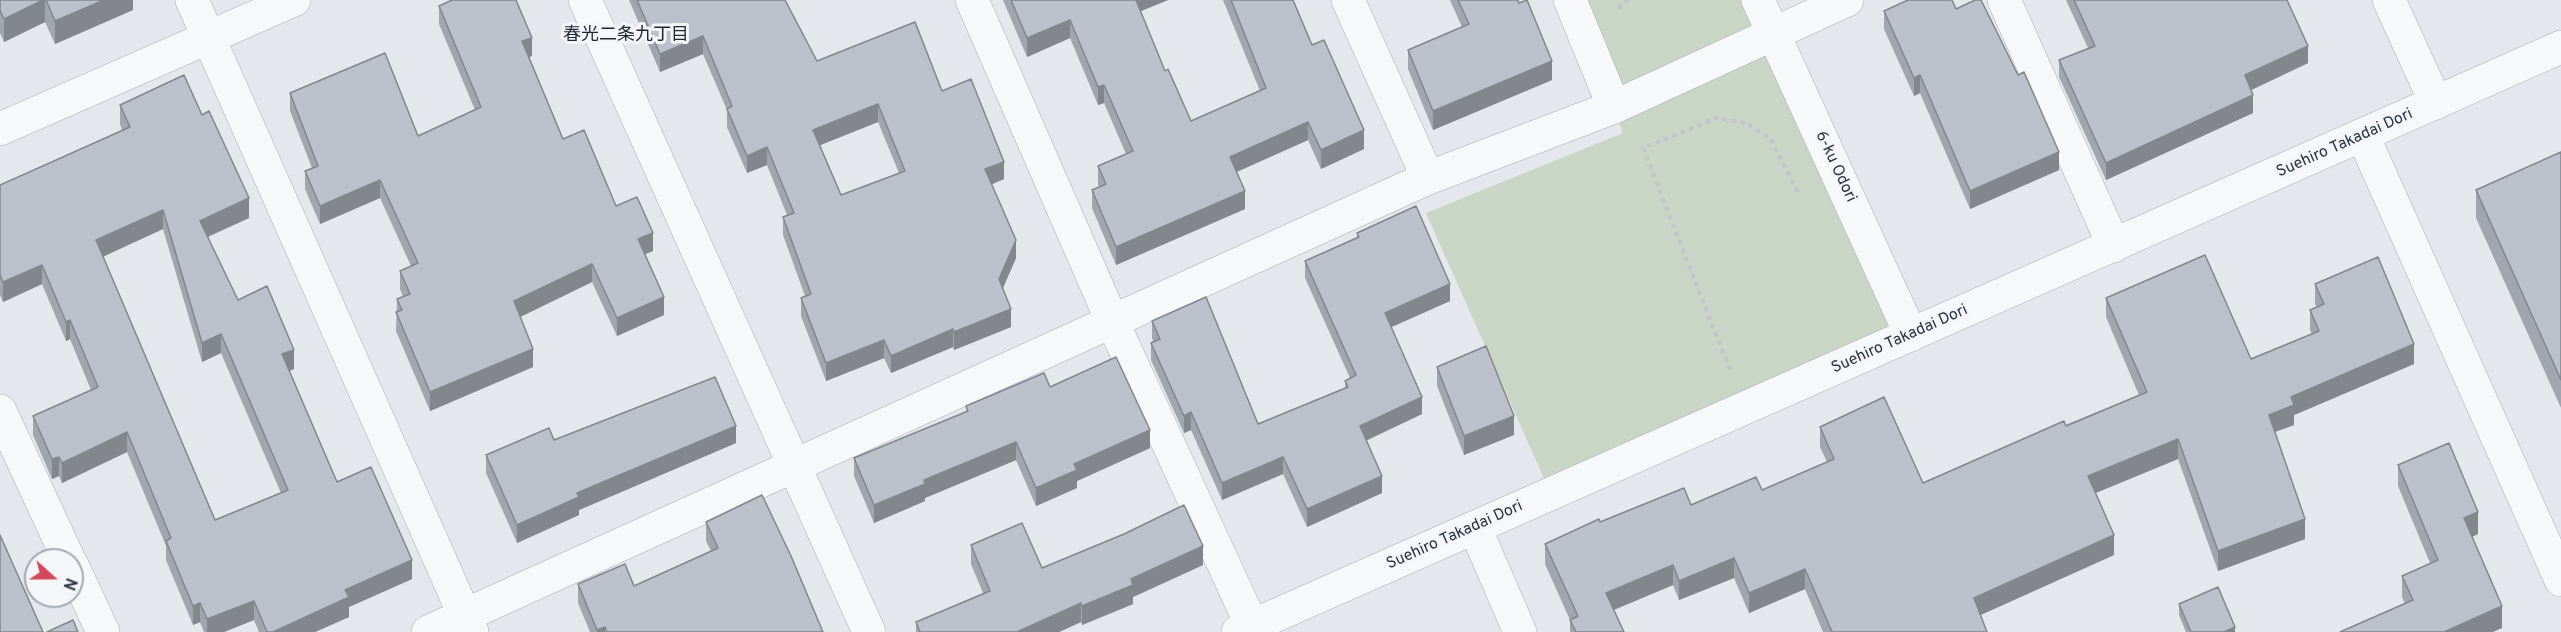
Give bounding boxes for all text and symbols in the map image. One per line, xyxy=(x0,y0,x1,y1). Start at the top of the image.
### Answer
district label: 春光二条九丁目 xyxy=(563,25,689,47)
street label: Suehiro Takadai Dori xyxy=(2274,105,2416,183)
street label: 6-ku Odori xyxy=(1810,128,1860,206)
street label: Suehiro Takadai Dori xyxy=(1829,301,1971,379)
street label: Suehiro Takadai Dori xyxy=(1384,497,1526,575)
north arrow xyxy=(24,548,84,608)
text: N xyxy=(58,575,80,593)

